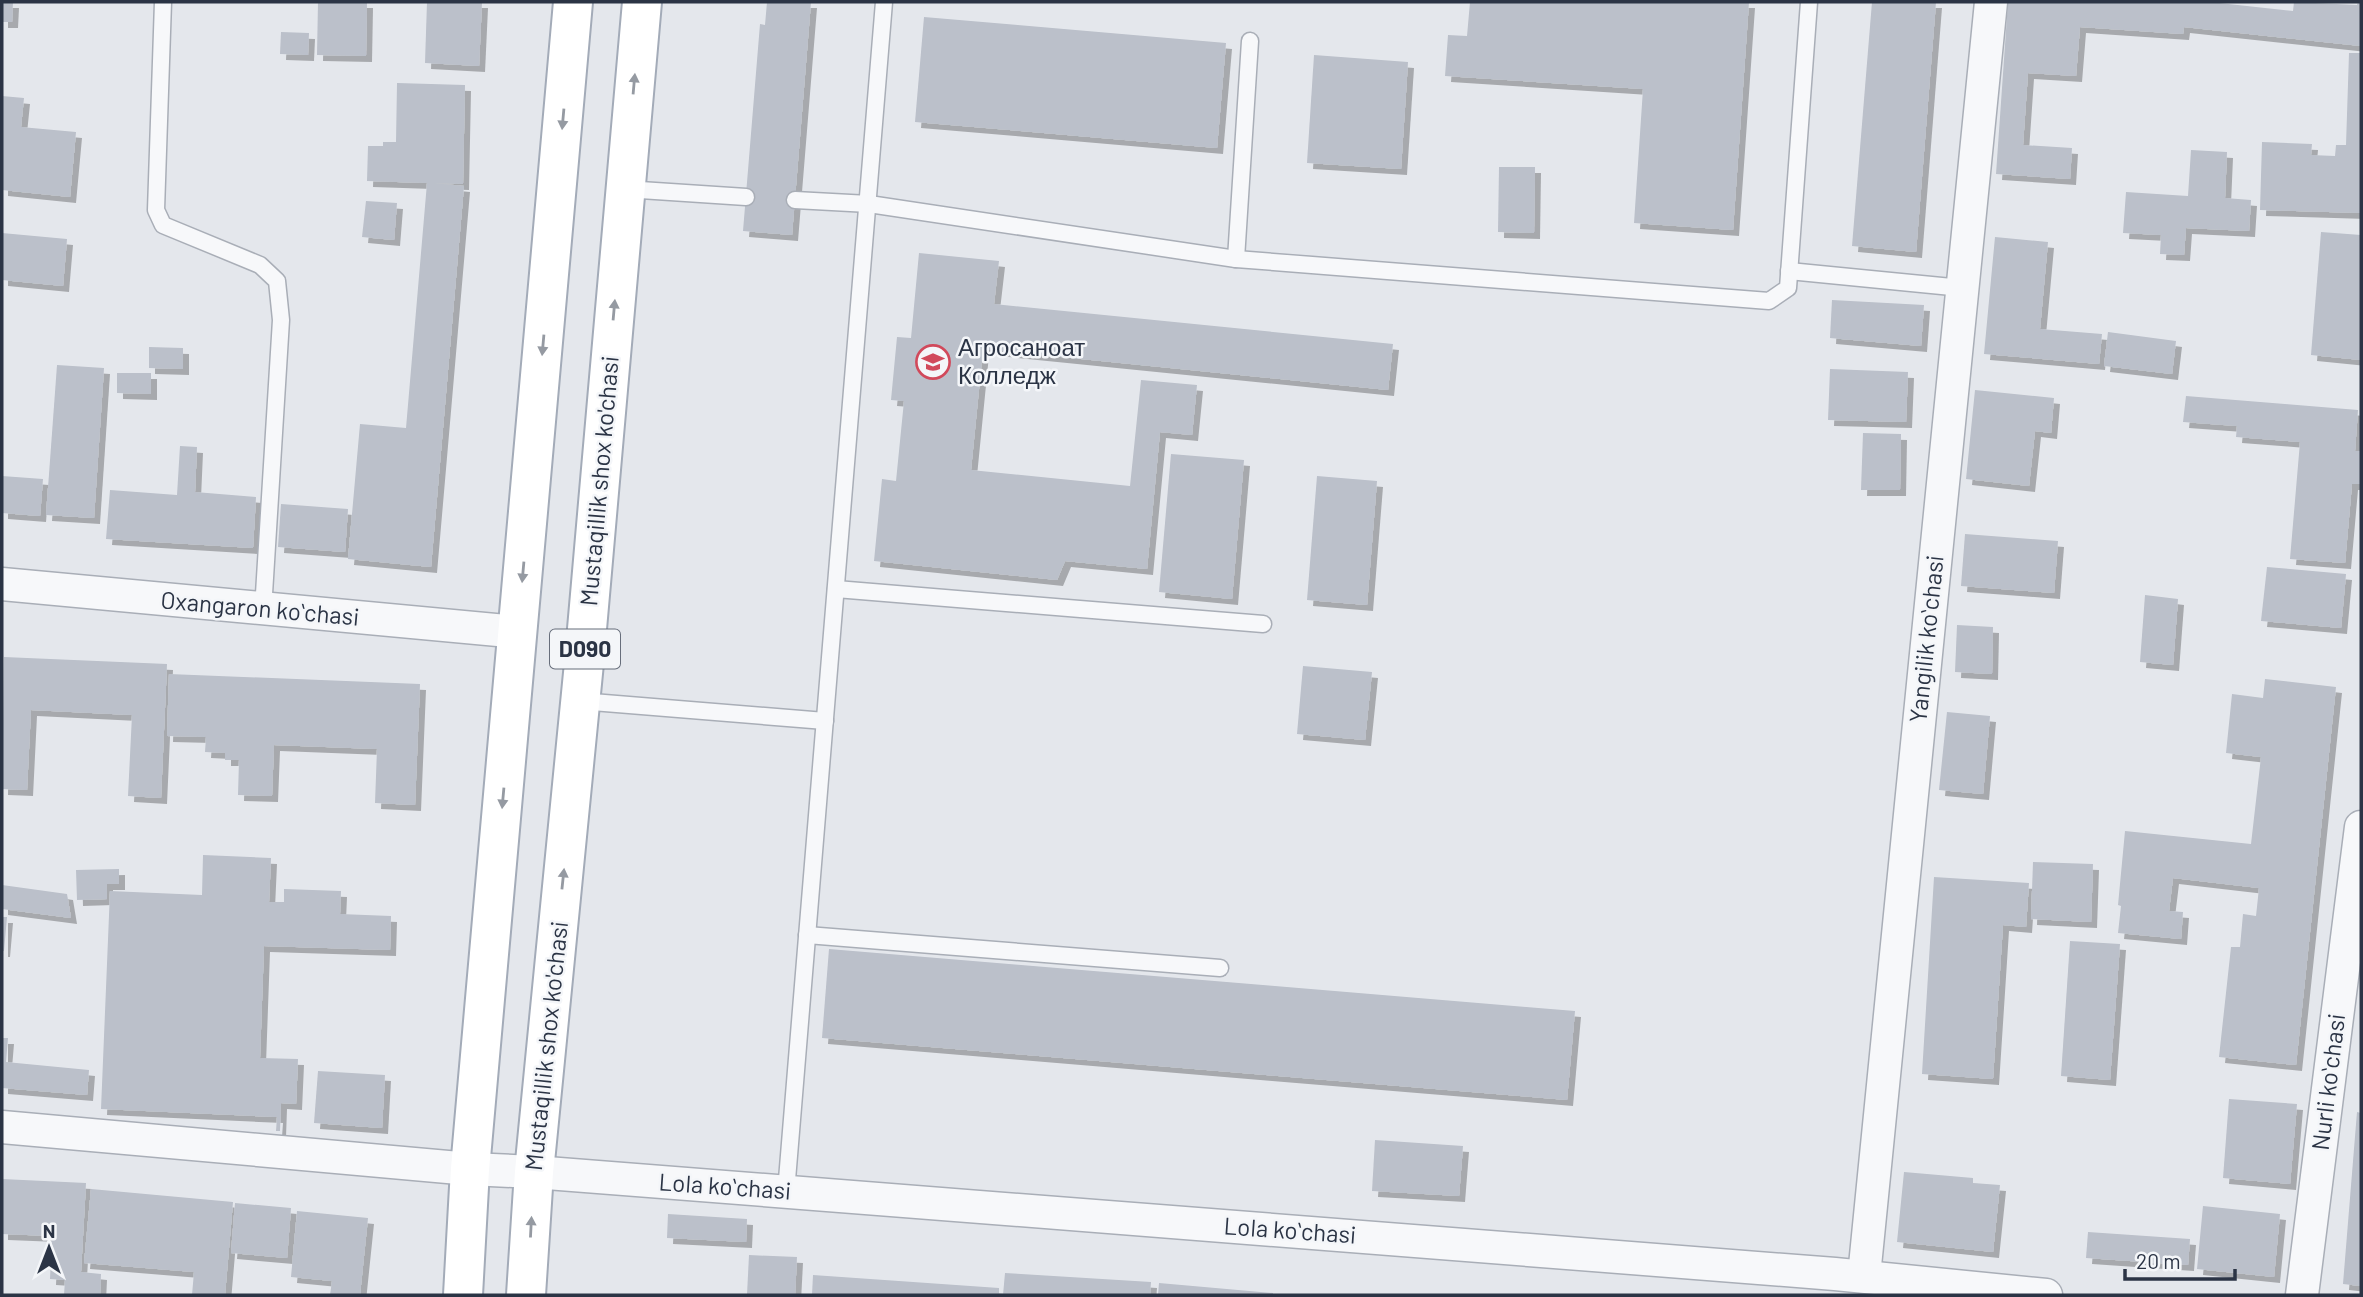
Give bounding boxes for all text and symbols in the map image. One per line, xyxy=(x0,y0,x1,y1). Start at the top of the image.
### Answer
one-way arrow xyxy=(629,73,640,95)
one-way arrow xyxy=(557,108,568,130)
one-way arrow xyxy=(609,299,620,321)
place label: Агросаноат Колледж xyxy=(958,332,1085,389)
one-way arrow xyxy=(537,334,548,356)
school or university icon: Агросаноат Колледж xyxy=(914,343,952,381)
street label: Mustaqillik shox ko'chasi xyxy=(573,355,624,607)
street label: Yangilik koʻchasi xyxy=(1902,554,1949,724)
one-way arrow xyxy=(517,561,528,583)
street label: Oxangaron koʻchasi xyxy=(160,584,361,631)
road number: D090 xyxy=(550,629,620,668)
one-way arrow xyxy=(497,788,508,810)
one-way arrow xyxy=(558,867,569,889)
street label: Mustaqillik shox ko'chasi xyxy=(518,920,573,1172)
street label: Nurli koʻchasi xyxy=(2305,1012,2350,1152)
street label: Lola koʻchasi xyxy=(658,1166,792,1205)
street label: Lola koʻchasi xyxy=(1223,1210,1357,1249)
north arrow xyxy=(14,1213,84,1283)
one-way arrow xyxy=(525,1216,536,1238)
text: N xyxy=(43,1219,55,1242)
scale bar xyxy=(2125,1238,2235,1282)
text: 20 m xyxy=(2136,1248,2181,1273)

